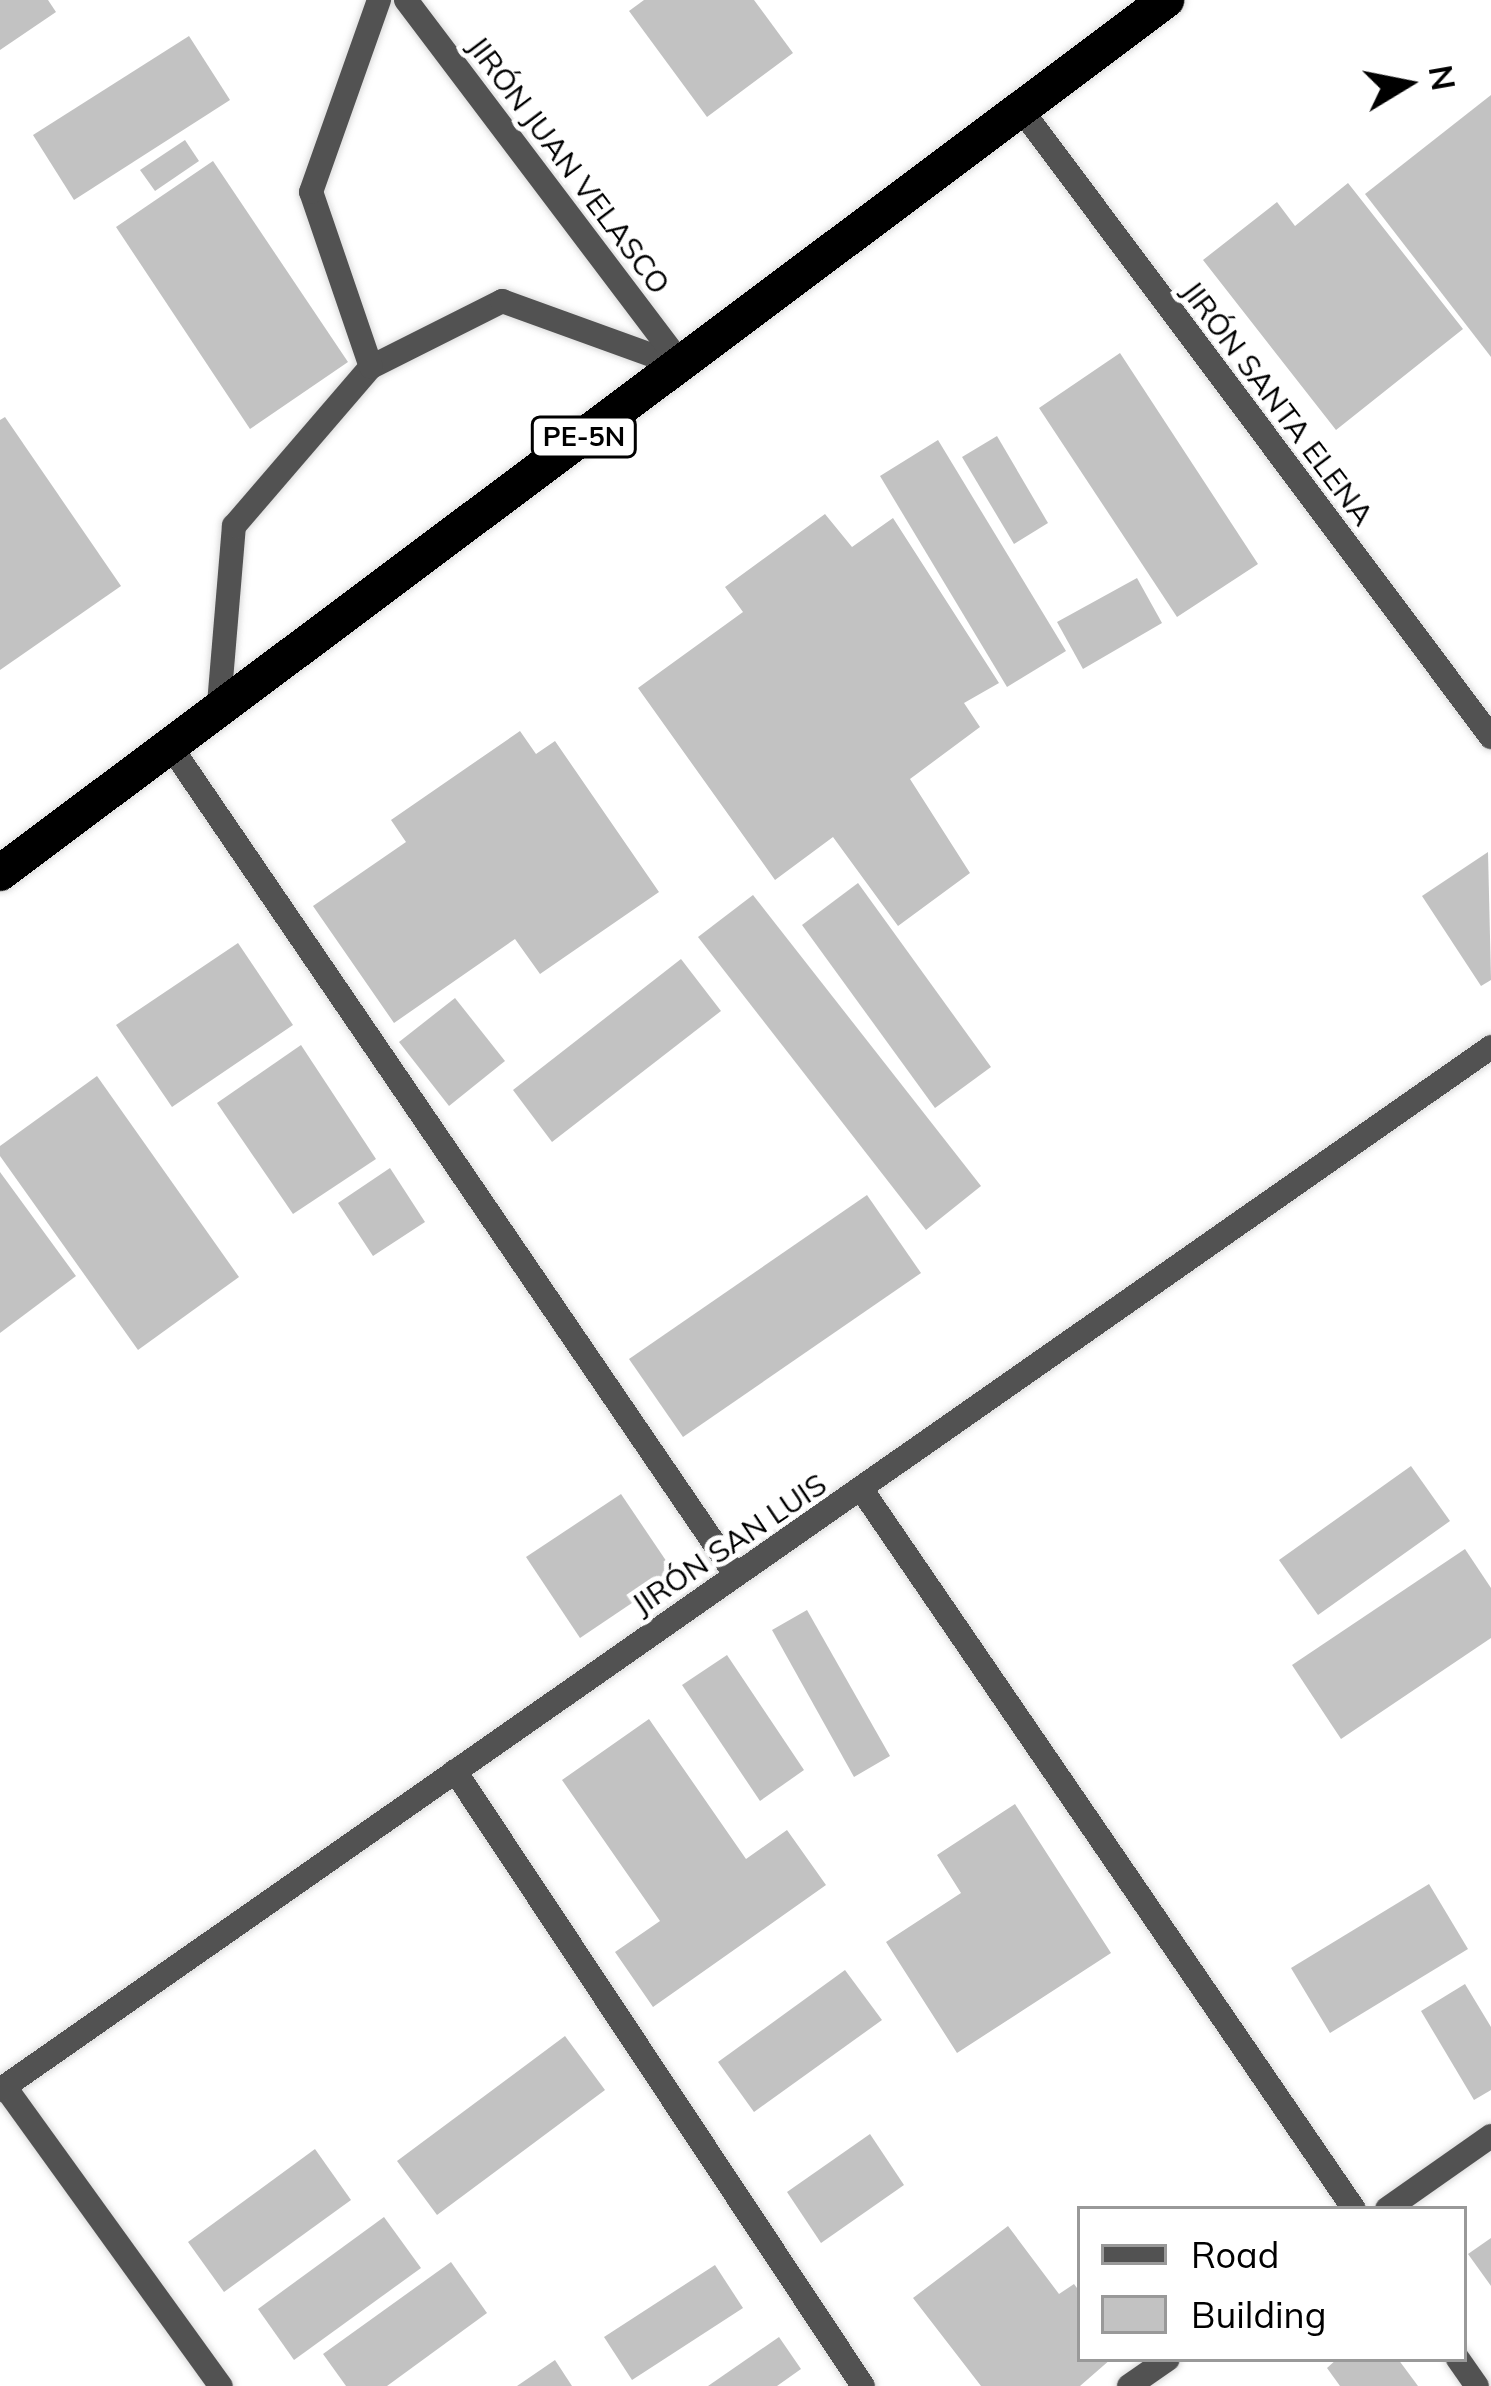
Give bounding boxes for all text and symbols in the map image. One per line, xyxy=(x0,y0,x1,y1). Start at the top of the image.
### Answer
north arrow xyxy=(1347,24,1467,144)
street label: JIRÓN JUAN VELASCO xyxy=(460,29,678,301)
text: N xyxy=(1421,62,1465,93)
street label: JIRÓN SANTA ELENA xyxy=(1174,274,1382,532)
road number: PE-5N xyxy=(530,416,638,458)
street label: JIRÓN SAN LUIS xyxy=(625,1466,833,1622)
legend xyxy=(1077,2206,1467,2362)
text: Road xyxy=(1191,2232,1279,2277)
text: Building xyxy=(1191,2292,1326,2337)

